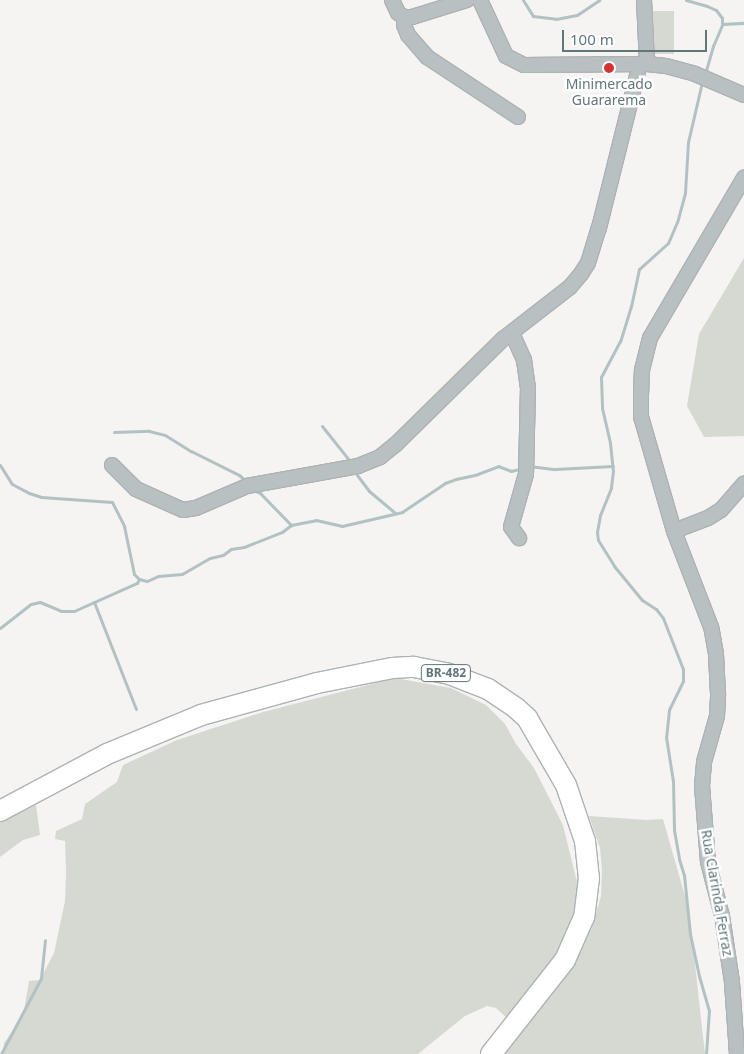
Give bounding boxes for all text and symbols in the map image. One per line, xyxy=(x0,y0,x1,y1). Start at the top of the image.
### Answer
scale bar xyxy=(564,20,709,52)
text: 100 m xyxy=(570,29,614,49)
marker: Minimercado Guararema xyxy=(603,62,615,74)
place label: Minimercado Guararema xyxy=(566,76,652,108)
road number: BR-482 xyxy=(420,664,472,682)
street label: Rua Clarinda Ferraz xyxy=(698,828,736,958)

